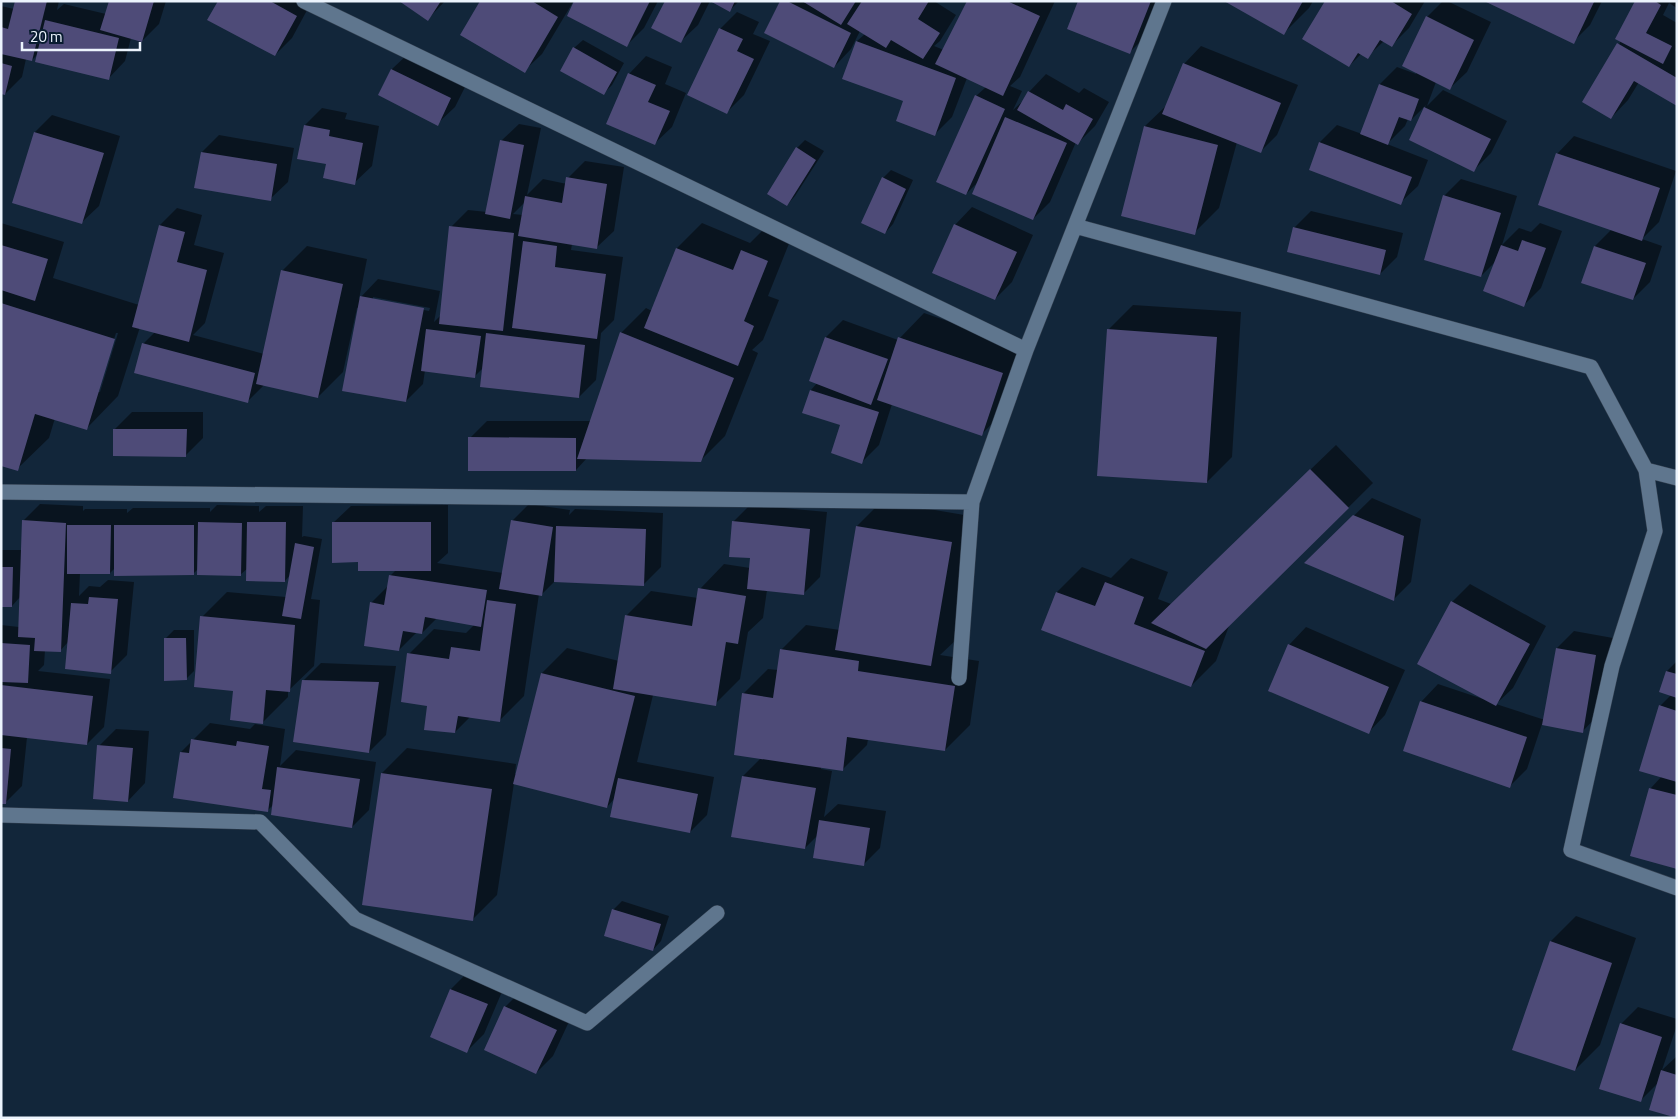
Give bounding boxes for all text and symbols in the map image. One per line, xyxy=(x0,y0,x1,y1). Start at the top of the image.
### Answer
scale bar xyxy=(22,20,140,52)
text: 20 m xyxy=(30,25,63,48)

